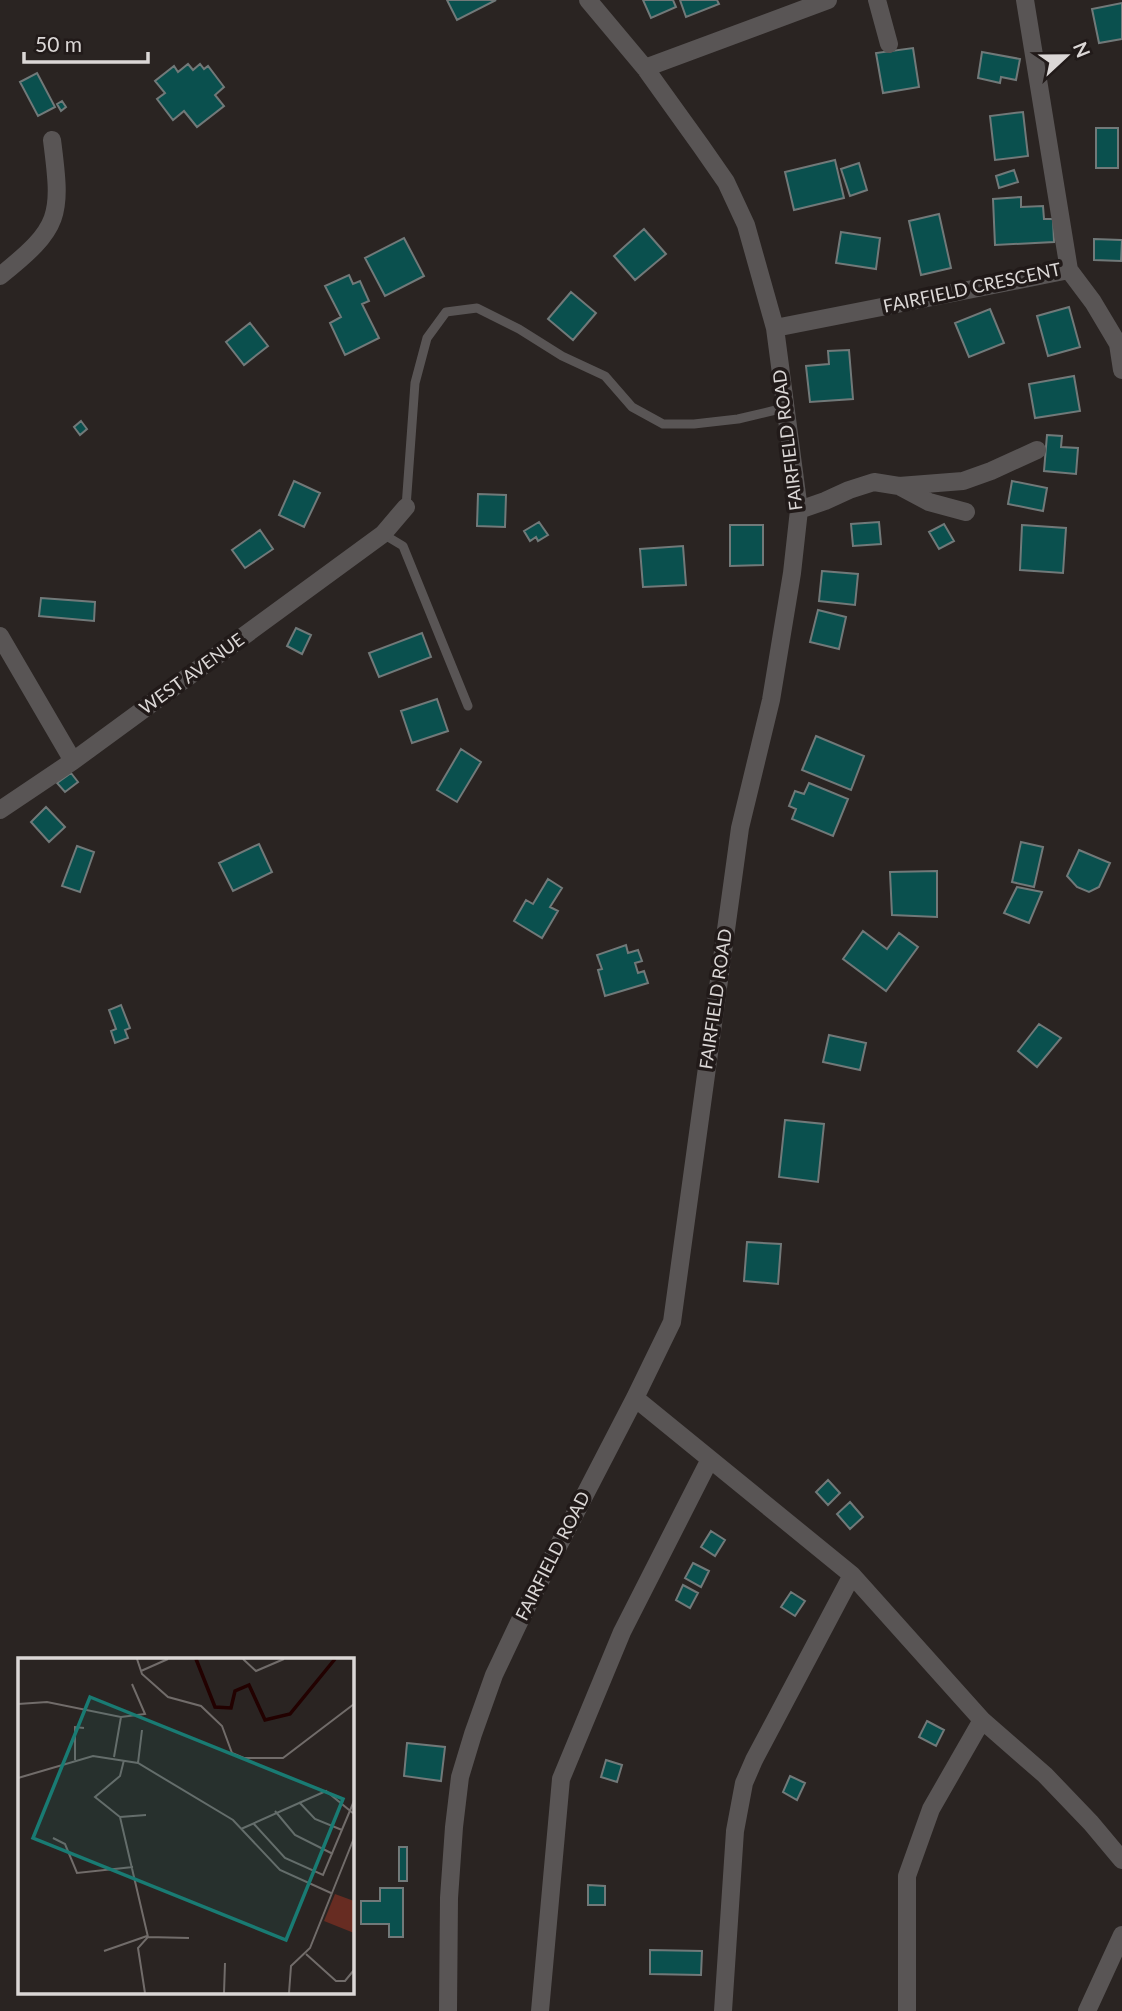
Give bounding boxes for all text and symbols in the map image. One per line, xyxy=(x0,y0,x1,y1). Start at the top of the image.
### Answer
scale bar xyxy=(24,21,149,65)
north arrow xyxy=(1031,21,1101,91)
text: 50 m xyxy=(35,31,82,56)
text: N xyxy=(1069,38,1096,61)
street label: FAIRFIELD CRESCENT xyxy=(881,257,1063,317)
street label: FAIRFIELD ROAD xyxy=(767,368,807,512)
street label: WEST AVENUE xyxy=(135,628,248,719)
street label: FAIRFIELD ROAD xyxy=(694,927,736,1071)
street label: FAIRFIELD ROAD xyxy=(510,1487,594,1624)
inset map xyxy=(18,1658,354,1994)

